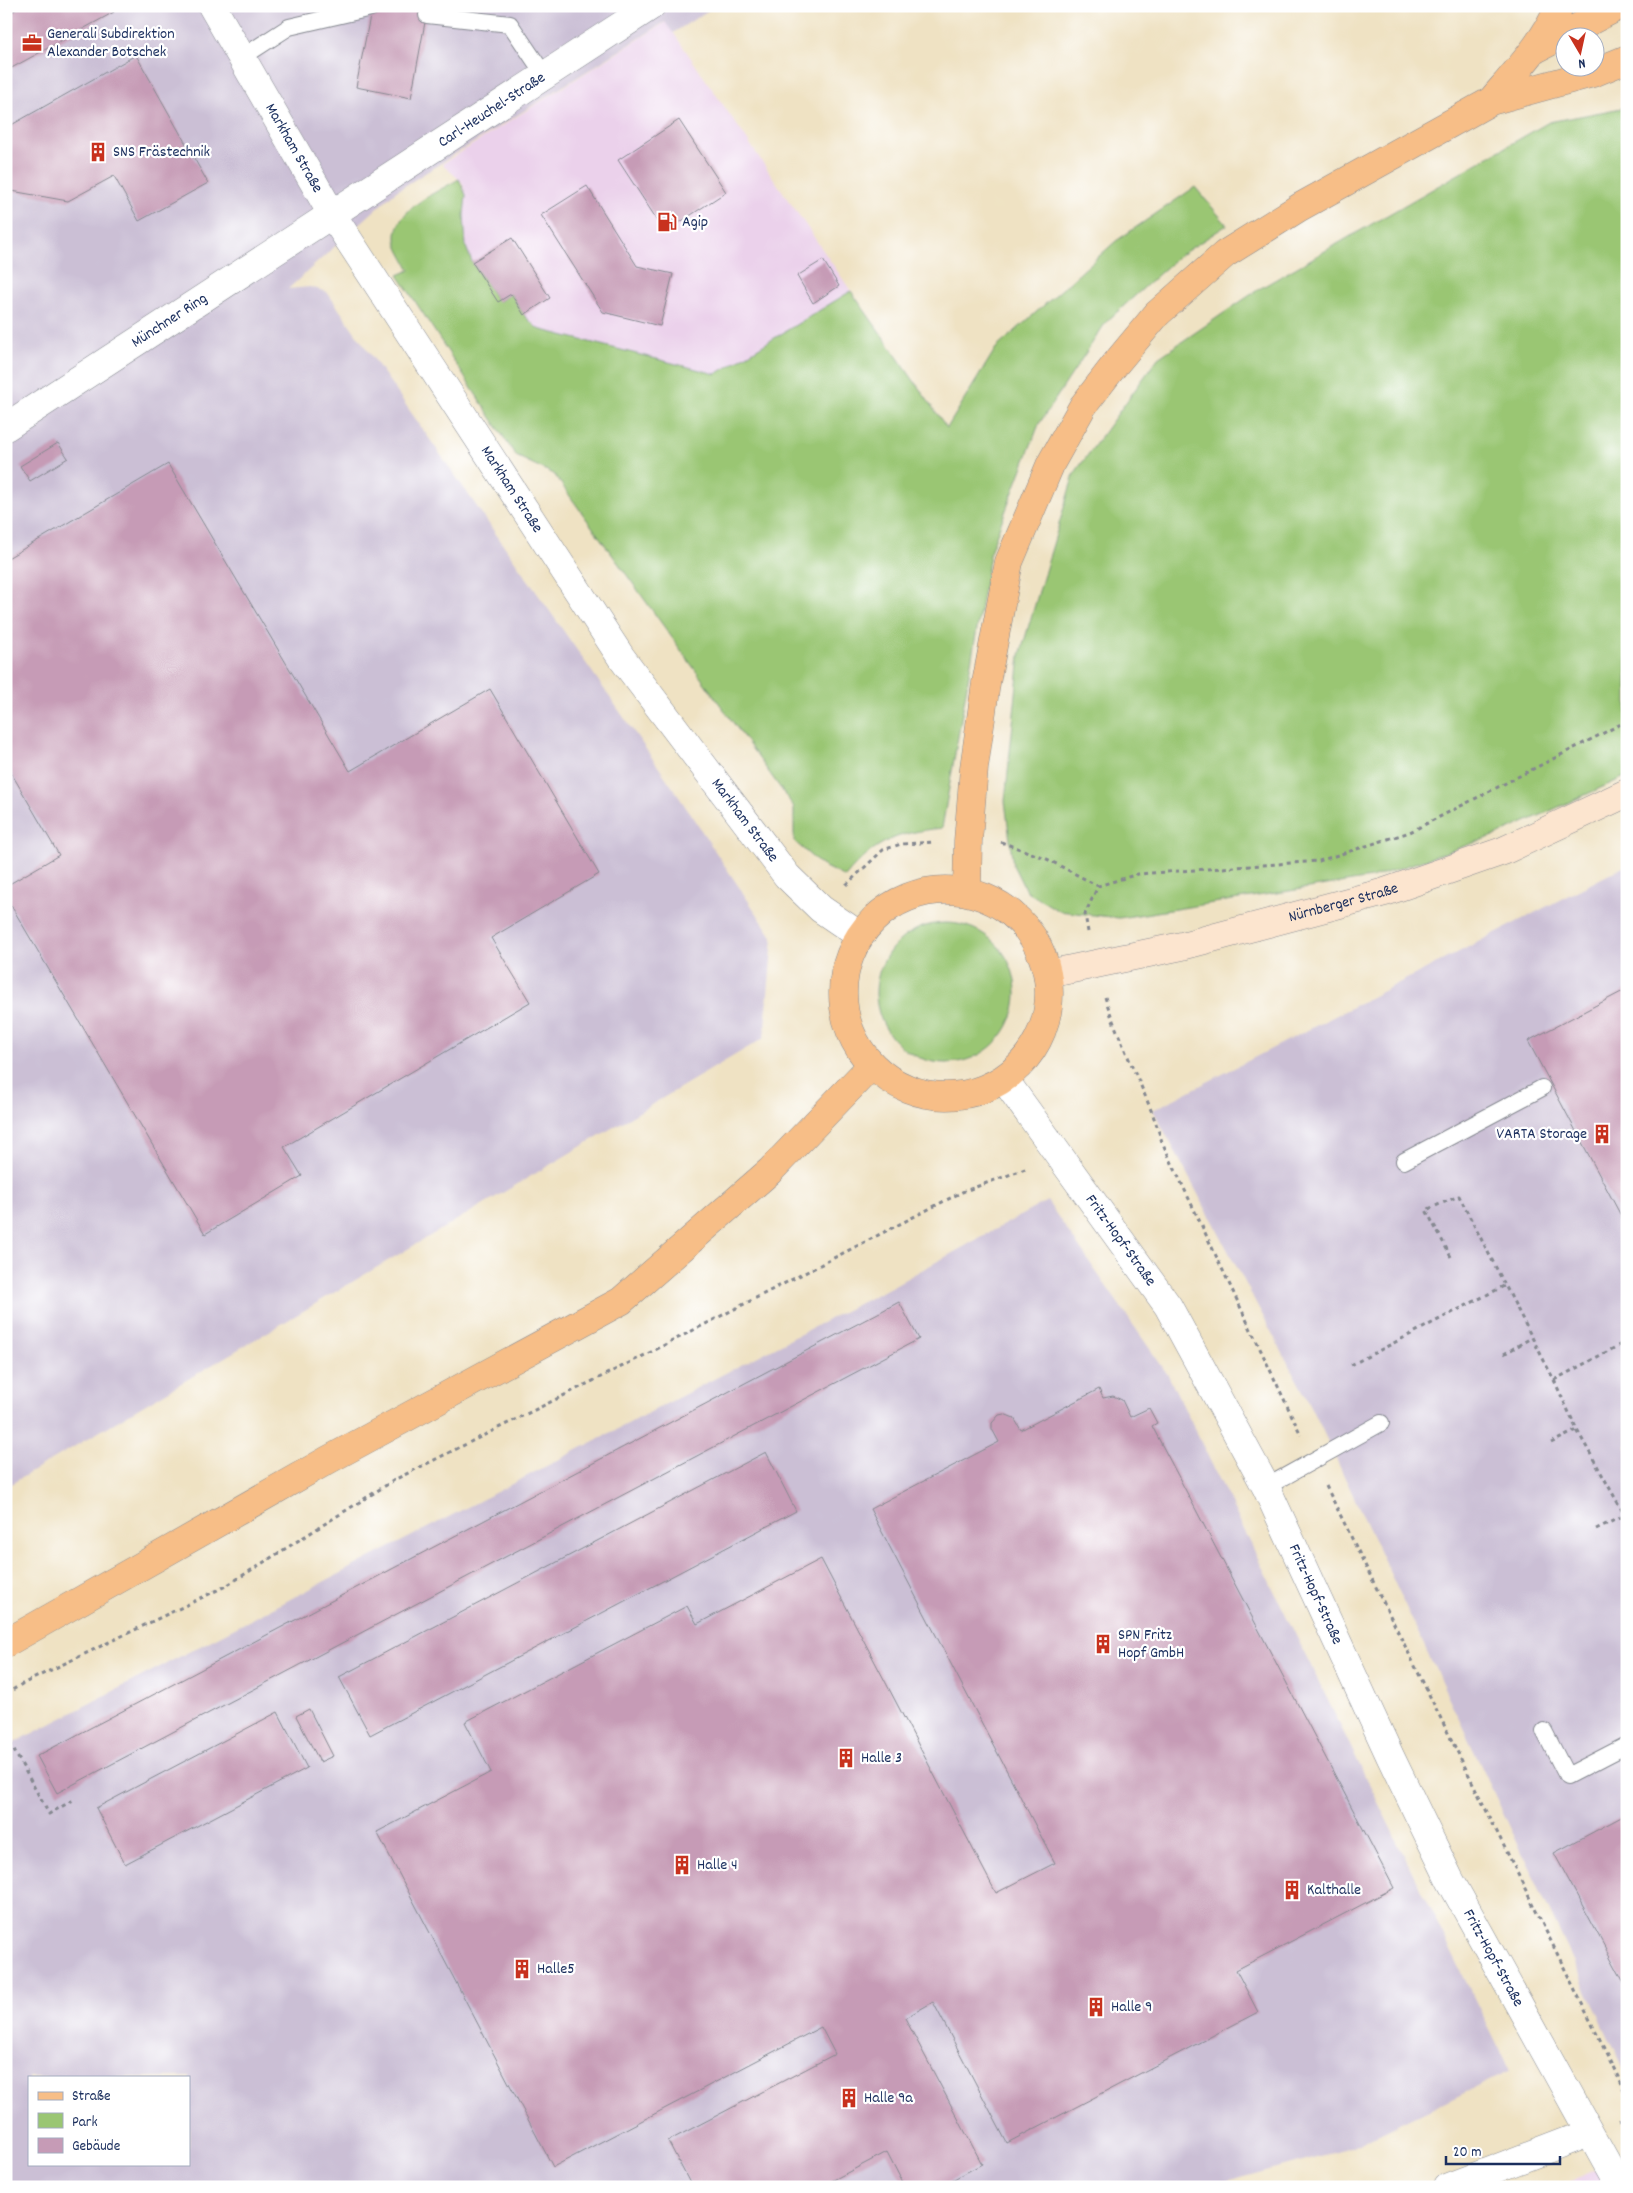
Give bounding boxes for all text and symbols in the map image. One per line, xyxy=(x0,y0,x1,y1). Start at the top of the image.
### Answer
place label: Generali Subdirektion Alexander Botschek xyxy=(47,23,175,64)
north arrow xyxy=(1556,28,1606,78)
office icon: Generali Subdirektion Alexander Botschek xyxy=(21,32,43,54)
text: N xyxy=(1577,52,1587,73)
street label: Carl-Heuchel-Straße xyxy=(433,66,550,153)
street label: Markham Straße xyxy=(259,99,329,197)
building icon: SNS Frästechnik xyxy=(87,141,109,163)
place label: SNS Frästechnik xyxy=(113,141,210,164)
fuel station icon: Agip xyxy=(656,211,678,233)
place label: Agip xyxy=(682,211,708,234)
street label: Münchner Ring xyxy=(127,287,212,354)
street label: Markham Straße xyxy=(475,441,549,538)
street label: Markham Straße xyxy=(705,774,784,867)
street label: Nürnberger Straße xyxy=(1286,877,1401,929)
place label: VARTA Storage xyxy=(1496,1123,1587,1146)
building icon: VARTA Storage xyxy=(1591,1123,1613,1145)
street label: Fritz-Hopf-Straße xyxy=(1079,1190,1162,1291)
street label: Fritz-Hopf-Straße xyxy=(1282,1540,1349,1648)
place label: SPN Fritz Hopf GmbH xyxy=(1118,1624,1184,1665)
building icon: SPN Fritz Hopf GmbH xyxy=(1092,1633,1114,1655)
building icon: Halle 3 xyxy=(835,1747,857,1769)
place label: Halle 3 xyxy=(861,1747,902,1770)
building icon: Halle 4 xyxy=(671,1854,693,1876)
place label: Halle 4 xyxy=(697,1854,738,1877)
building icon: Kalthalle xyxy=(1281,1879,1303,1901)
place label: Kalthalle xyxy=(1307,1879,1361,1902)
street label: Fritz-Hopf-Straße xyxy=(1457,1905,1530,2011)
building icon: Halle5 xyxy=(511,1958,533,1980)
place label: Halle5 xyxy=(537,1958,575,1981)
building icon: Halle 9 xyxy=(1085,1996,1107,2018)
place label: Halle 9 xyxy=(1111,1996,1152,2019)
legend xyxy=(28,2076,190,2166)
text: Straße xyxy=(72,2086,111,2108)
building icon: Halle 9a xyxy=(838,2087,860,2109)
place label: Halle 9a xyxy=(864,2087,913,2110)
text: Park xyxy=(72,2112,98,2134)
scale bar xyxy=(1446,2133,1559,2165)
text: Gebäude xyxy=(72,2136,121,2158)
text: 20 m xyxy=(1453,2142,1481,2164)

